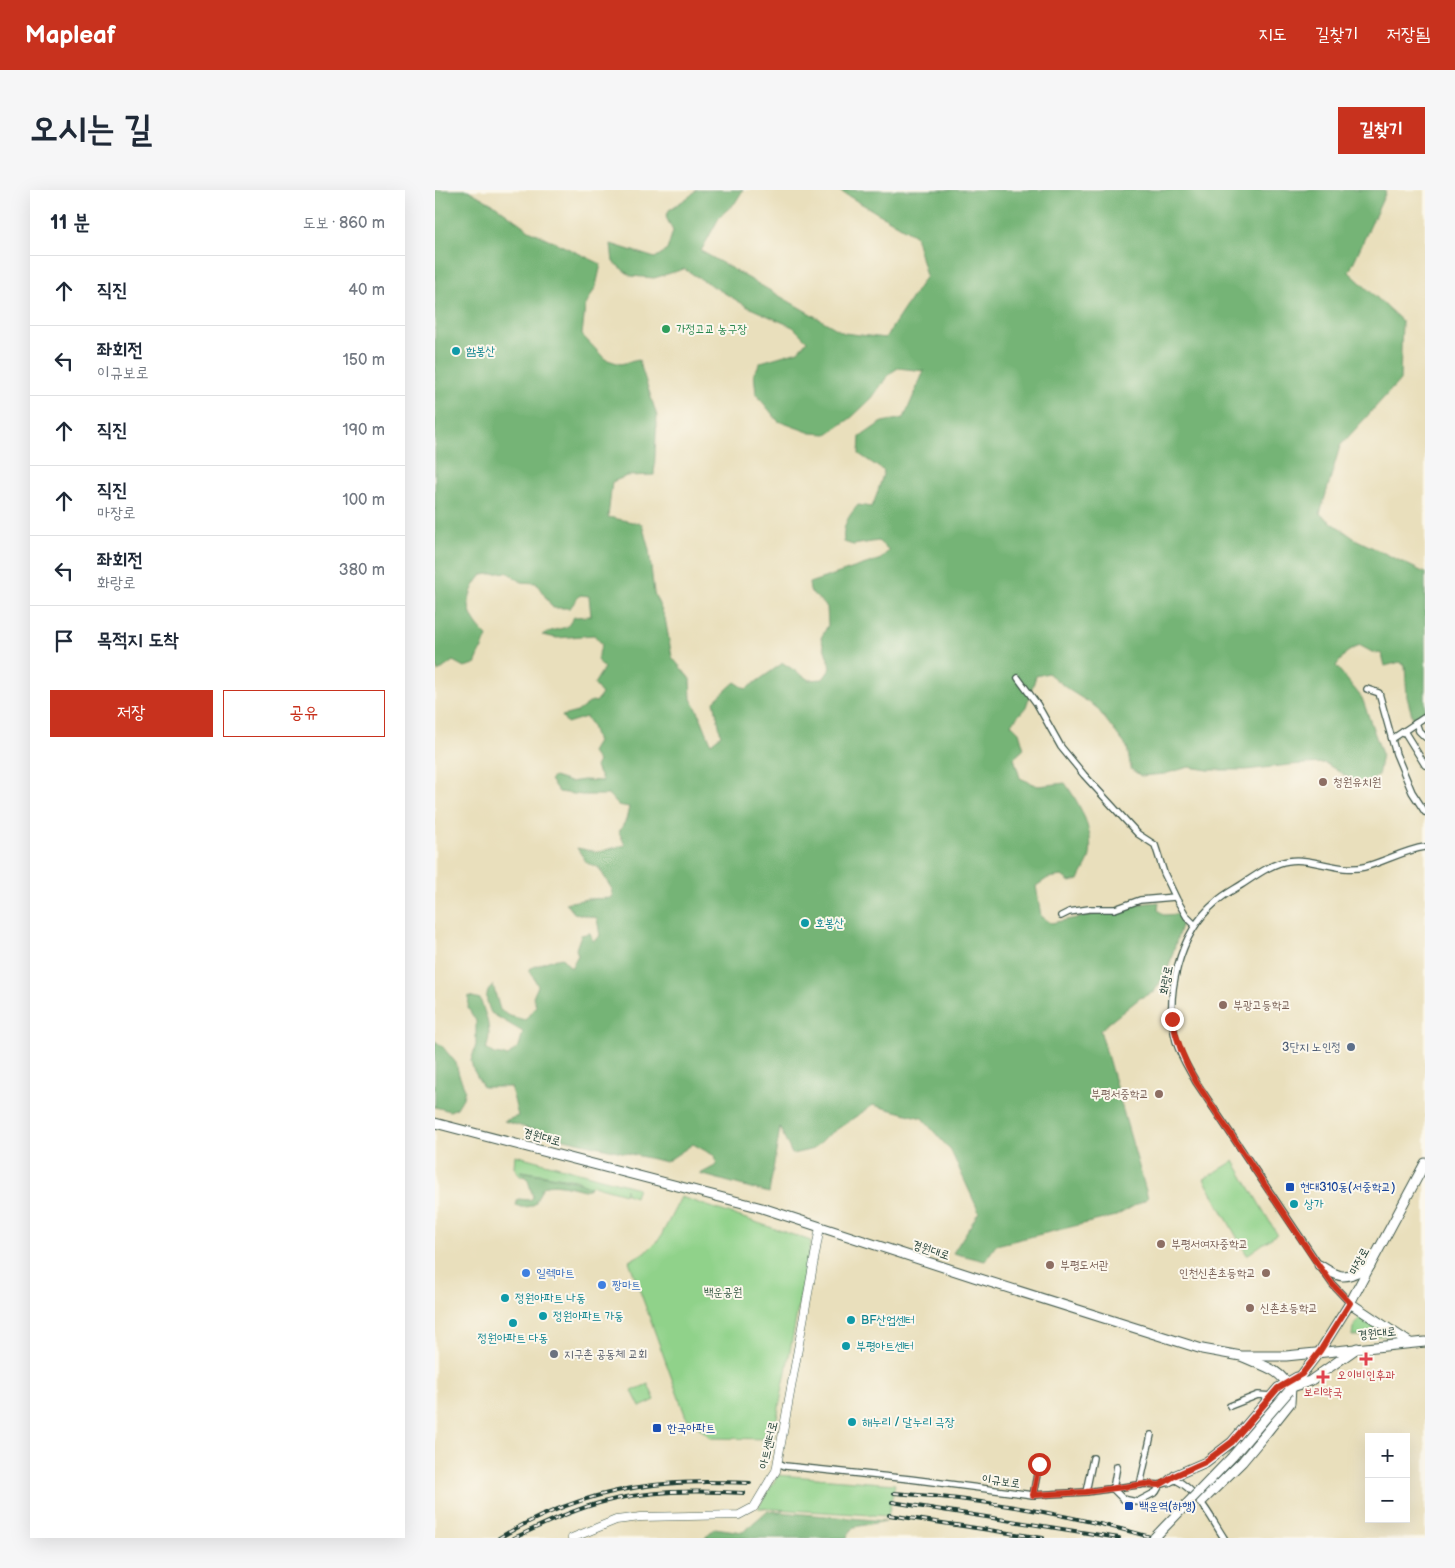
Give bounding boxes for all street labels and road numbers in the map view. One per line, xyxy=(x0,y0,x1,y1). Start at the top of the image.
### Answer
street label: 화랑로 xyxy=(1156,964,1177,996)
street label: 경원대로 xyxy=(521,1125,562,1150)
street label: 경원대로 xyxy=(910,1237,952,1264)
street label: 마장로 xyxy=(1346,1245,1373,1278)
street label: 경원대로 xyxy=(1357,1324,1397,1343)
street label: 아트센터로 xyxy=(756,1420,781,1470)
street label: 이규보로 xyxy=(981,1471,1021,1492)

